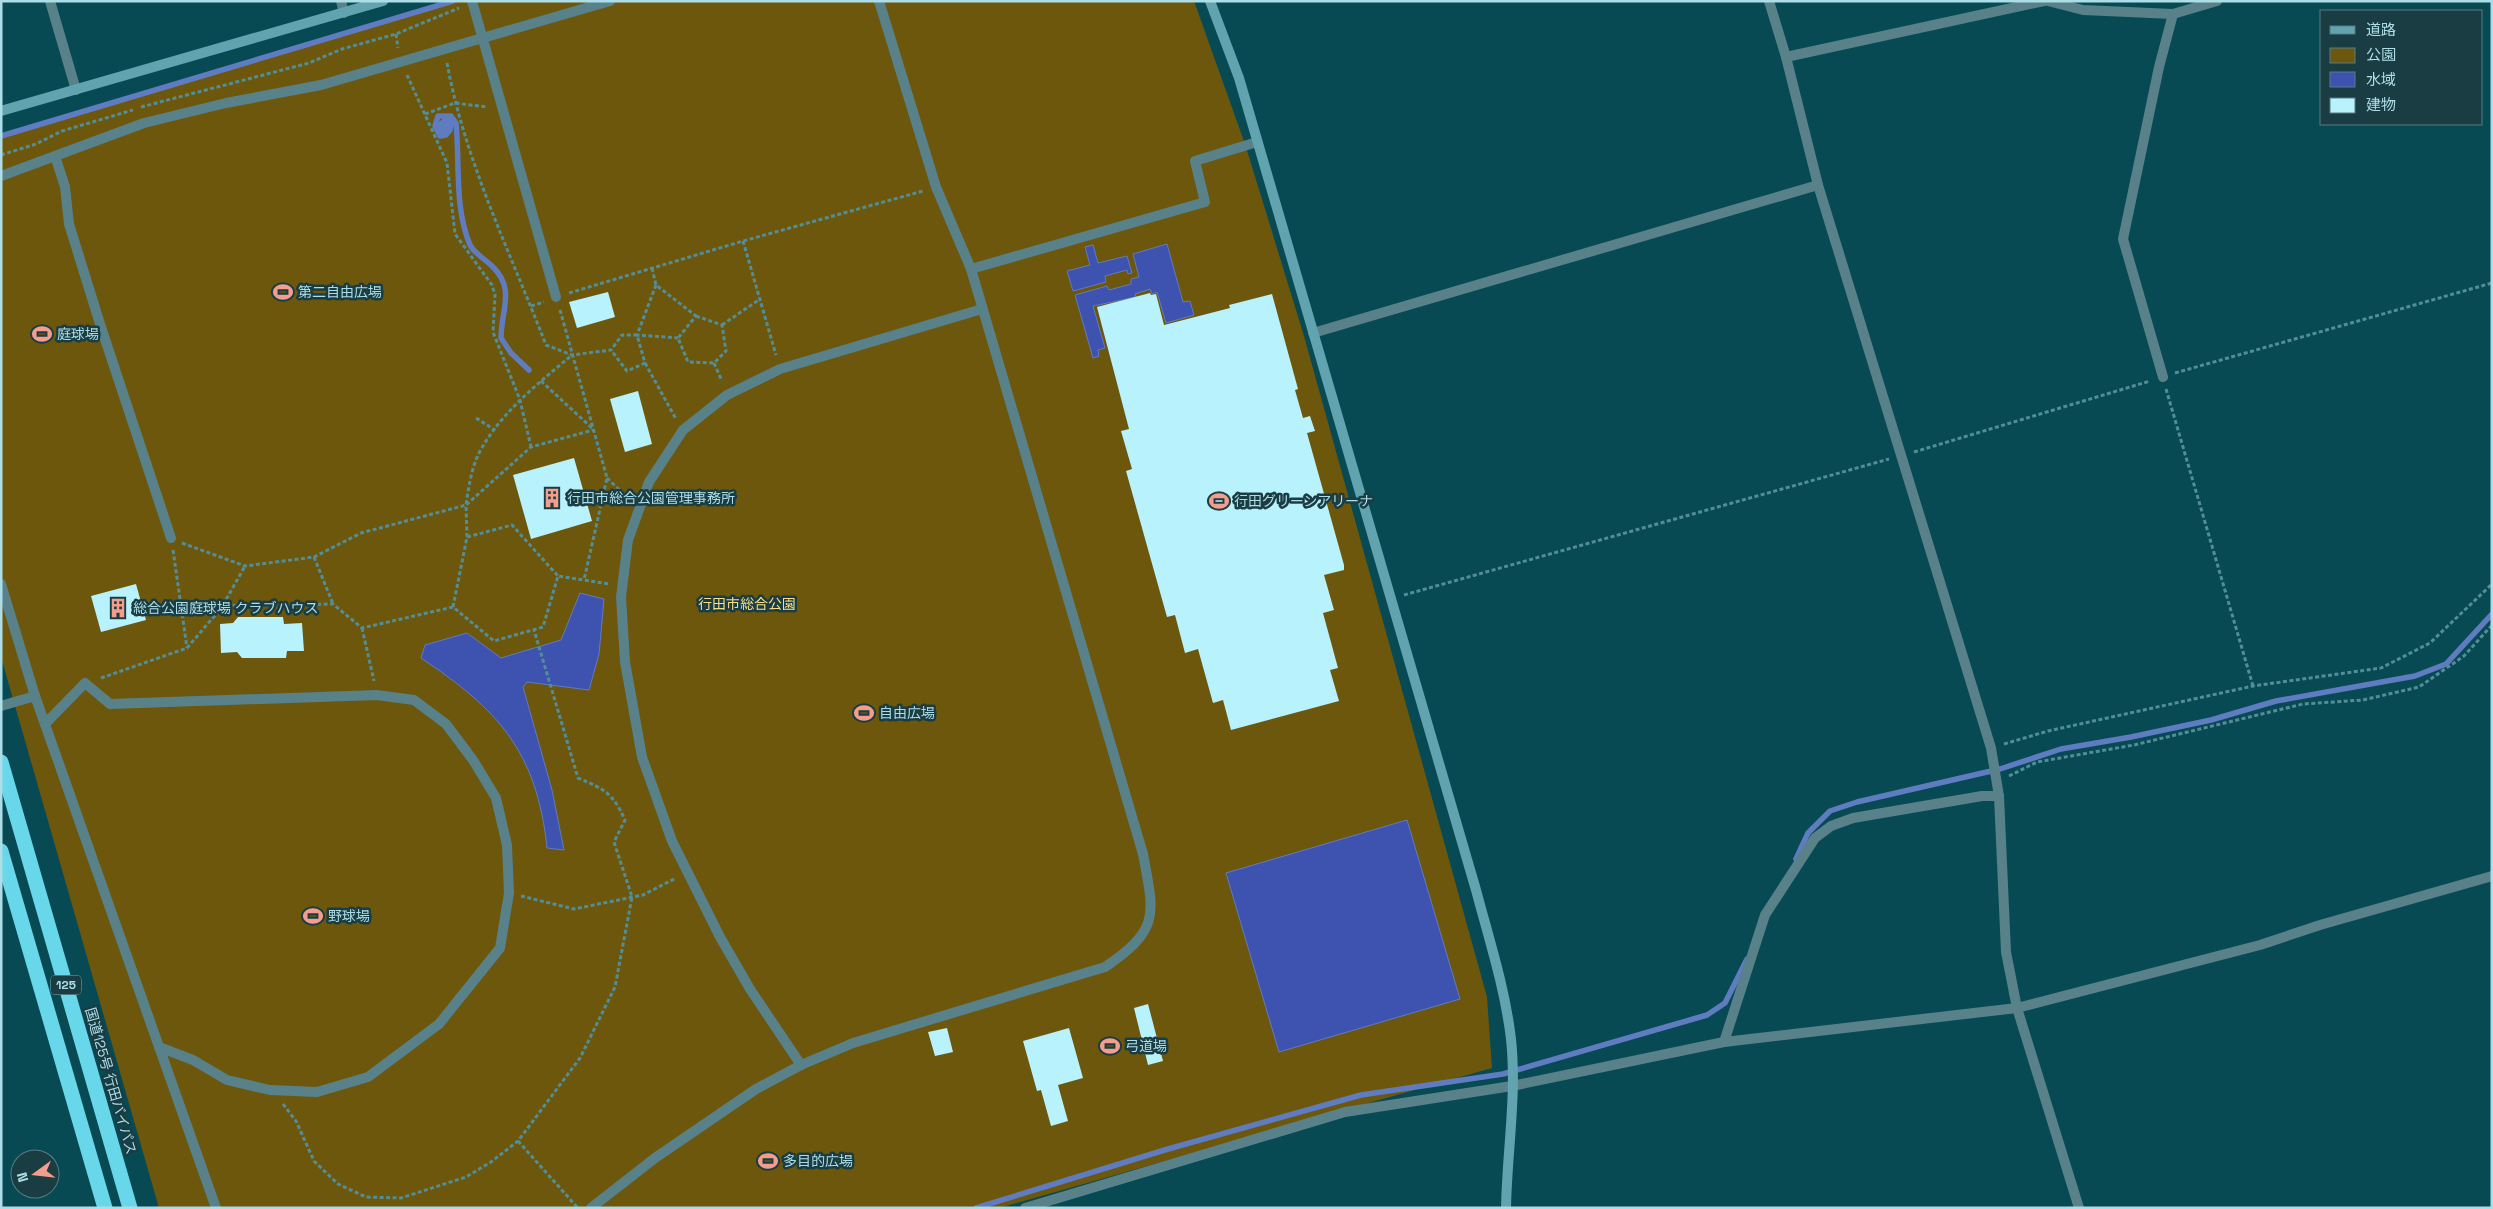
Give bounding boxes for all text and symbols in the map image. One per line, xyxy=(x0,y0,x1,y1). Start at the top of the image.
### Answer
legend xyxy=(2320,10,2483,125)
text: 道路 xyxy=(2366,20,2396,39)
text: 公園 xyxy=(2366,45,2396,64)
text: 水域 xyxy=(2366,70,2396,89)
text: 建物 xyxy=(2366,95,2396,114)
sports icon: 第二自由広場 xyxy=(272,281,294,303)
place label: 第二自由広場 xyxy=(298,283,382,301)
sports icon: 庭球場 xyxy=(31,323,53,345)
place label: 庭球場 xyxy=(57,325,99,343)
building icon: 行田市総合公園管理事務所 xyxy=(541,487,563,509)
place label: 行田市総合公園管理事務所 xyxy=(567,489,735,507)
sports icon: 行田グリーンアリーナ xyxy=(1208,490,1230,512)
place label: 行田グリーンアリーナ xyxy=(1234,492,1373,510)
park label: 行田市総合公園 xyxy=(698,595,796,613)
building icon: 総合公園庭球場 クラブハウス xyxy=(107,597,129,619)
place label: 総合公園庭球場 クラブハウス xyxy=(133,599,319,617)
sports icon: 自由広場 xyxy=(853,702,875,724)
place label: 自由広場 xyxy=(879,704,935,722)
sports icon: 野球場 xyxy=(302,905,324,927)
place label: 野球場 xyxy=(328,907,370,925)
road number: 125 xyxy=(51,976,81,994)
street label: 国道125号 行田バイパス xyxy=(81,1005,141,1157)
sports icon: 弓道場 xyxy=(1099,1035,1121,1057)
place label: 弓道場 xyxy=(1125,1037,1167,1055)
north arrow xyxy=(10,1149,60,1199)
sports icon: 多目的広場 xyxy=(757,1150,779,1172)
place label: 多目的広場 xyxy=(783,1152,853,1170)
text: N xyxy=(13,1170,32,1184)

